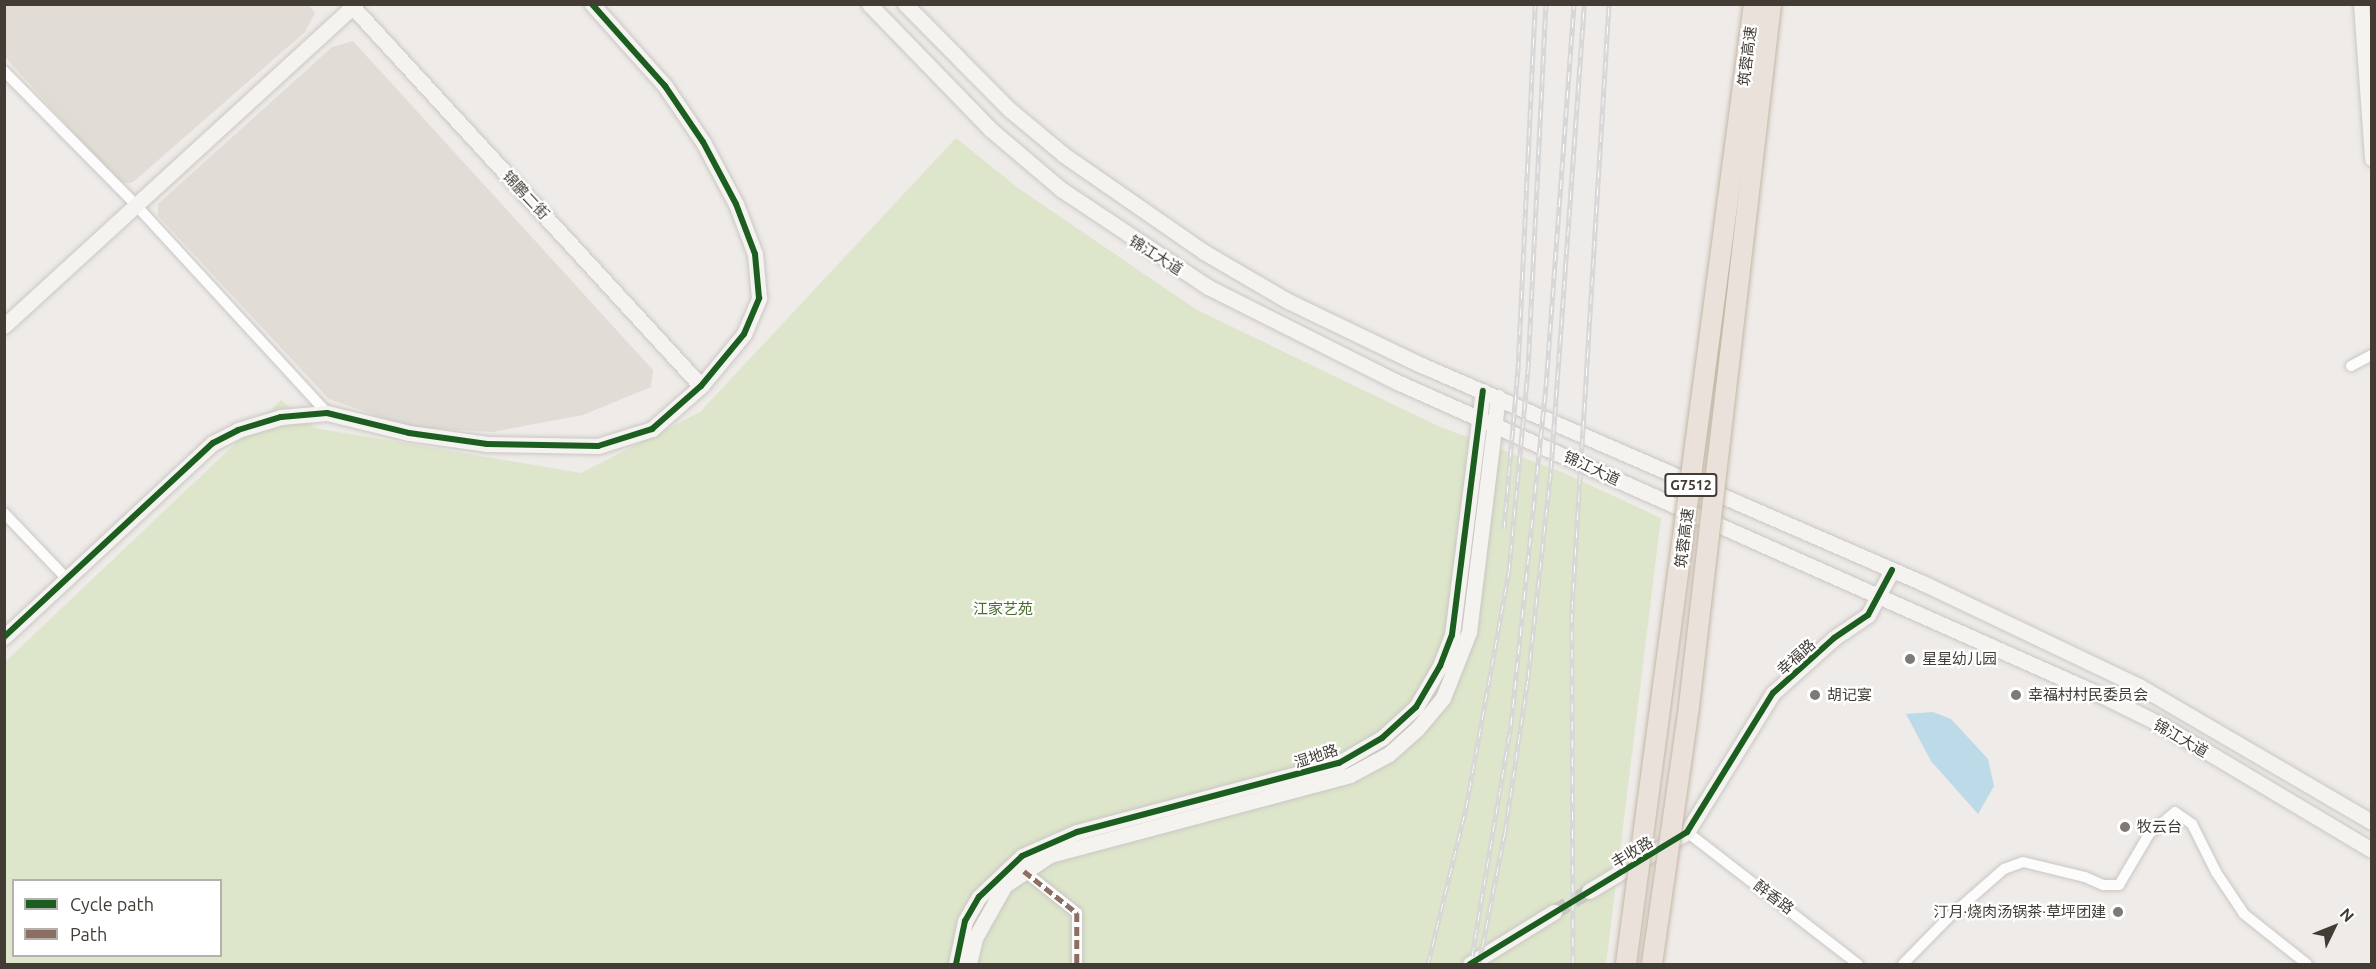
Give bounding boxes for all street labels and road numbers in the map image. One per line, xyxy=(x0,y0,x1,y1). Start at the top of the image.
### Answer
street label: 筑蓉高速 xyxy=(1734,25,1760,87)
street label: 锦鹏二街 xyxy=(499,167,553,223)
street label: 锦江大道 xyxy=(1126,231,1186,279)
street label: 锦江大道 xyxy=(1561,447,1623,489)
road number: G7512 xyxy=(1664,474,1718,496)
street label: 筑蓉高速 xyxy=(1671,507,1697,569)
street label: 幸福路 xyxy=(1773,635,1819,679)
street label: 锦江大道 xyxy=(2151,715,2211,761)
street label: 湿地路 xyxy=(1292,740,1340,772)
street label: 丰收路 xyxy=(1608,833,1656,871)
street label: 醉香路 xyxy=(1751,876,1797,918)

